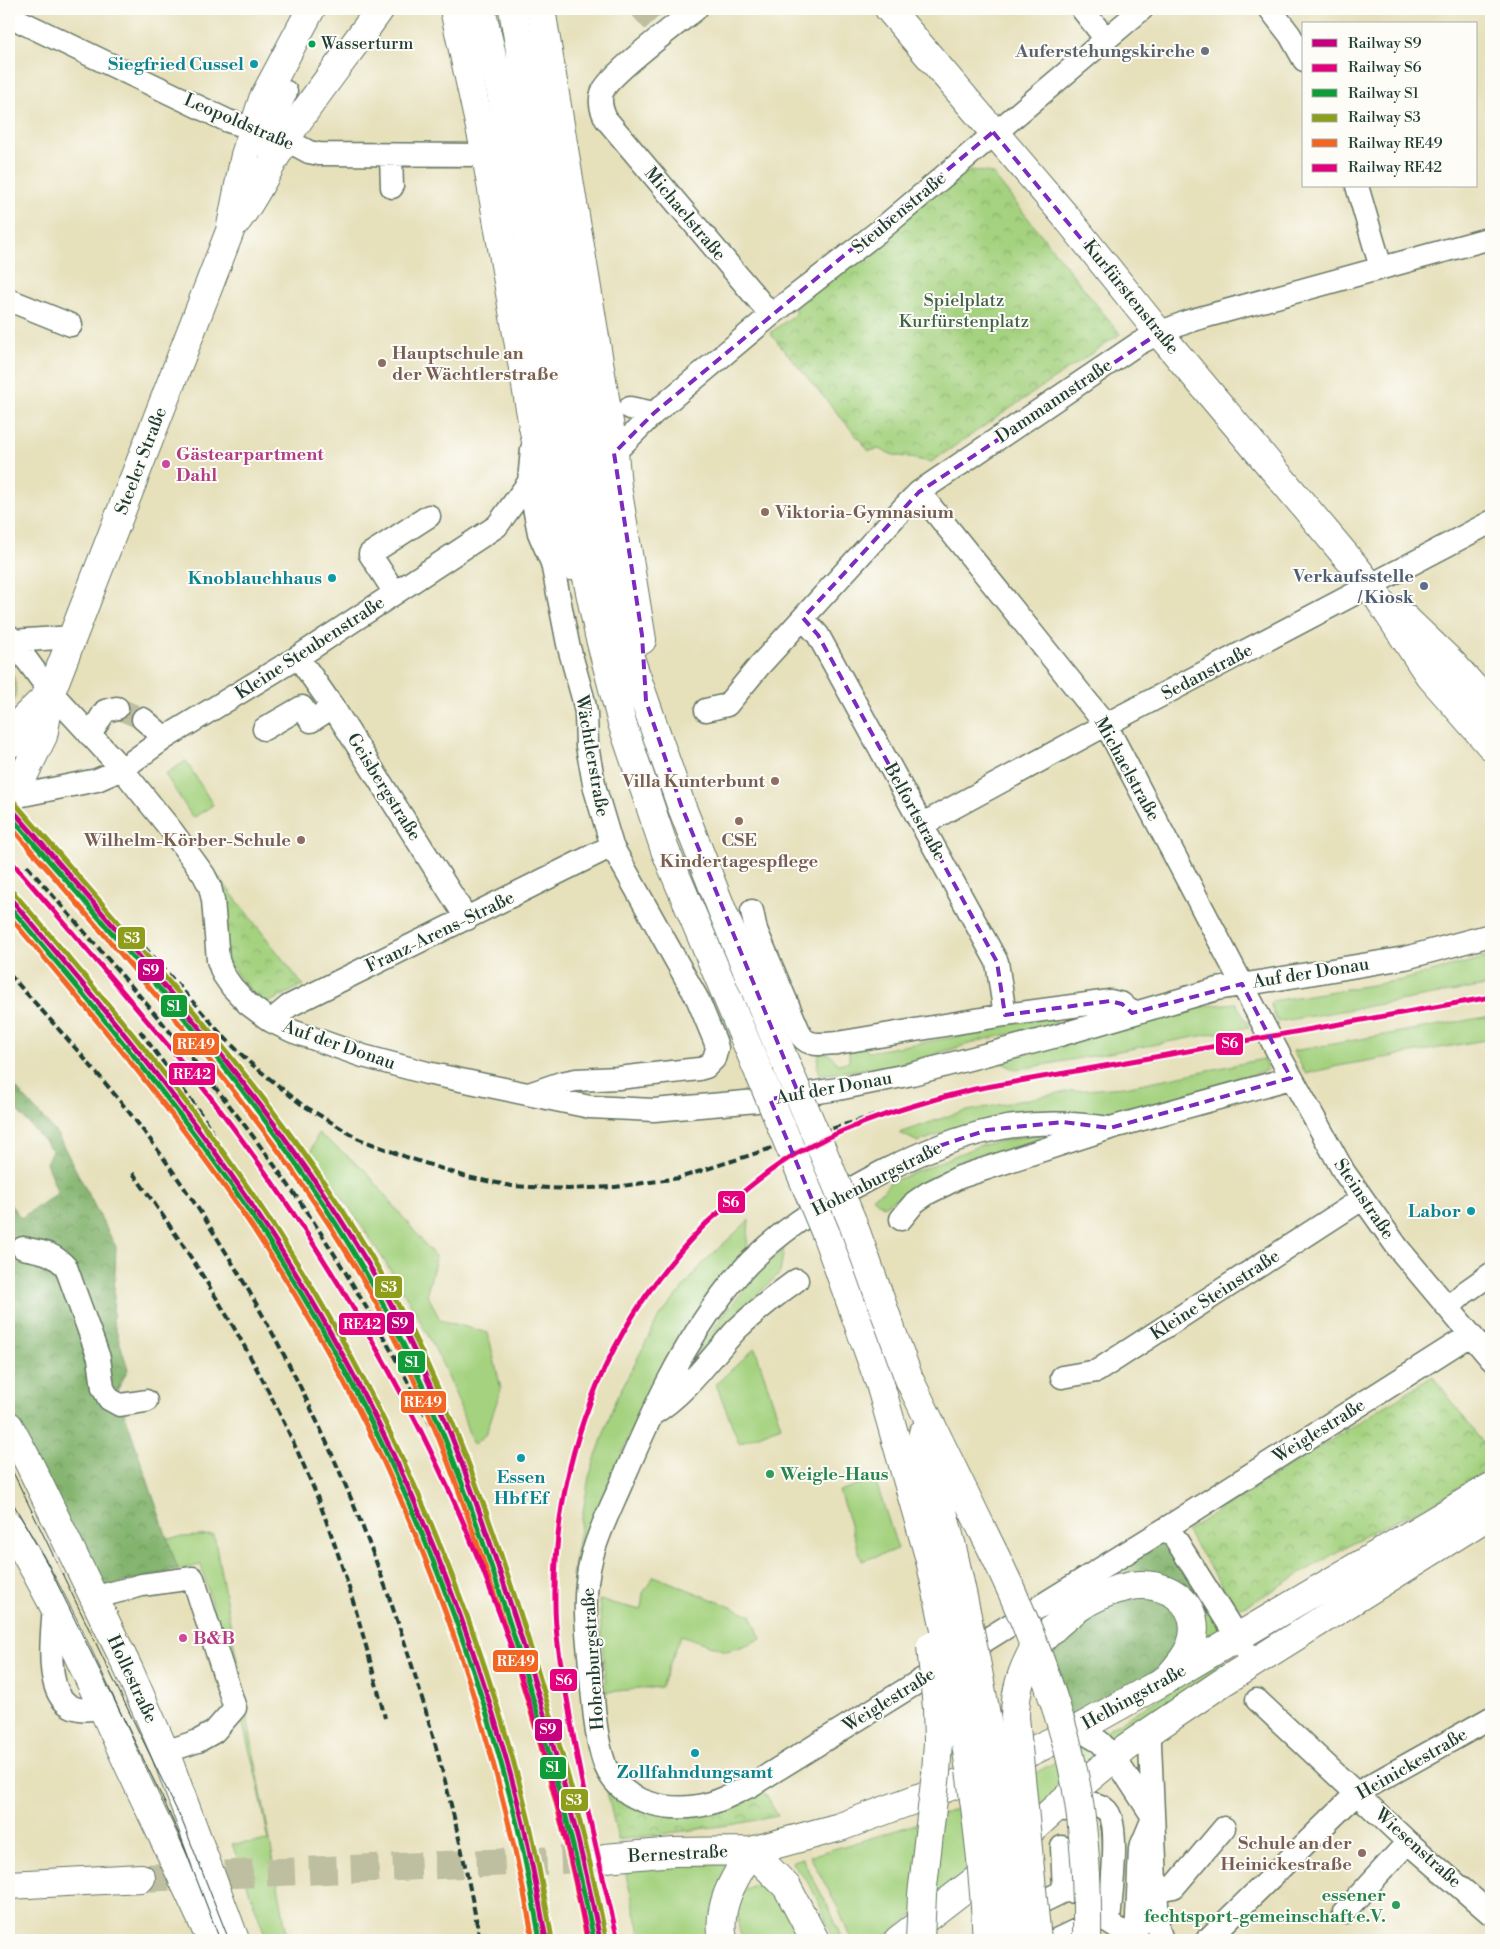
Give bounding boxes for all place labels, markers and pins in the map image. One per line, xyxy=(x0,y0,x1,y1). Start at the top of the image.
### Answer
place label: Wasserturm xyxy=(320,33,414,55)
marker: Wasserturm xyxy=(307,39,317,49)
place label: Auferstehungskirche xyxy=(1014,40,1195,63)
marker: Auferstehungskirche xyxy=(1199,45,1211,57)
place label: Siegfried Cussel xyxy=(108,53,244,76)
marker: Siegfried Cussel xyxy=(248,58,260,70)
place label: Hauptschule an der Wächtlerstraße xyxy=(392,342,559,386)
marker: Hauptschule an der Wächtlerstraße xyxy=(376,357,388,369)
place label: Gästearpartment Dahl xyxy=(176,443,324,487)
marker: Gästearpartment Dahl xyxy=(160,458,172,470)
place label: Viktoria-Gymnasium xyxy=(774,501,955,524)
marker: Viktoria-Gymnasium xyxy=(759,506,771,518)
place label: Verkaufsstelle / Kiosk xyxy=(1292,565,1415,609)
place label: Knoblauchhaus xyxy=(188,567,322,590)
marker: Knoblauchhaus xyxy=(326,572,338,584)
marker: Verkaufsstelle / Kiosk xyxy=(1418,580,1430,592)
place label: Villa Kunterbunt xyxy=(621,770,766,793)
marker: Villa Kunterbunt xyxy=(769,775,781,787)
marker: CSE Kindertagespflege xyxy=(733,815,745,827)
place label: Wilhelm-Körber-Schule xyxy=(83,829,291,852)
place label: CSE Kindertagespflege xyxy=(660,829,818,873)
marker: Wilhelm-Körber-Schule xyxy=(295,834,307,846)
place label: Labor xyxy=(1408,1200,1461,1223)
marker: Labor xyxy=(1465,1205,1477,1217)
marker: Essen Hbf Ef xyxy=(515,1452,527,1464)
place label: Weigle-Haus xyxy=(779,1463,889,1486)
place label: Essen Hbf Ef xyxy=(494,1466,551,1510)
marker: Weigle-Haus xyxy=(764,1468,776,1480)
place label: B&B xyxy=(193,1627,235,1650)
marker: B&B xyxy=(177,1632,189,1644)
marker: Zollfahndungsamt xyxy=(689,1747,701,1759)
place label: Zollfahndungsamt xyxy=(617,1761,774,1784)
place label: Schule an der Heinickestraße xyxy=(1220,1832,1352,1876)
marker: Schule an der Heinickestraße xyxy=(1356,1847,1368,1859)
place label: essener fechtsport-gemeinschaft e.V. xyxy=(1144,1884,1386,1928)
marker: essener fechtsport-gemeinschaft e.V. xyxy=(1390,1899,1402,1911)

